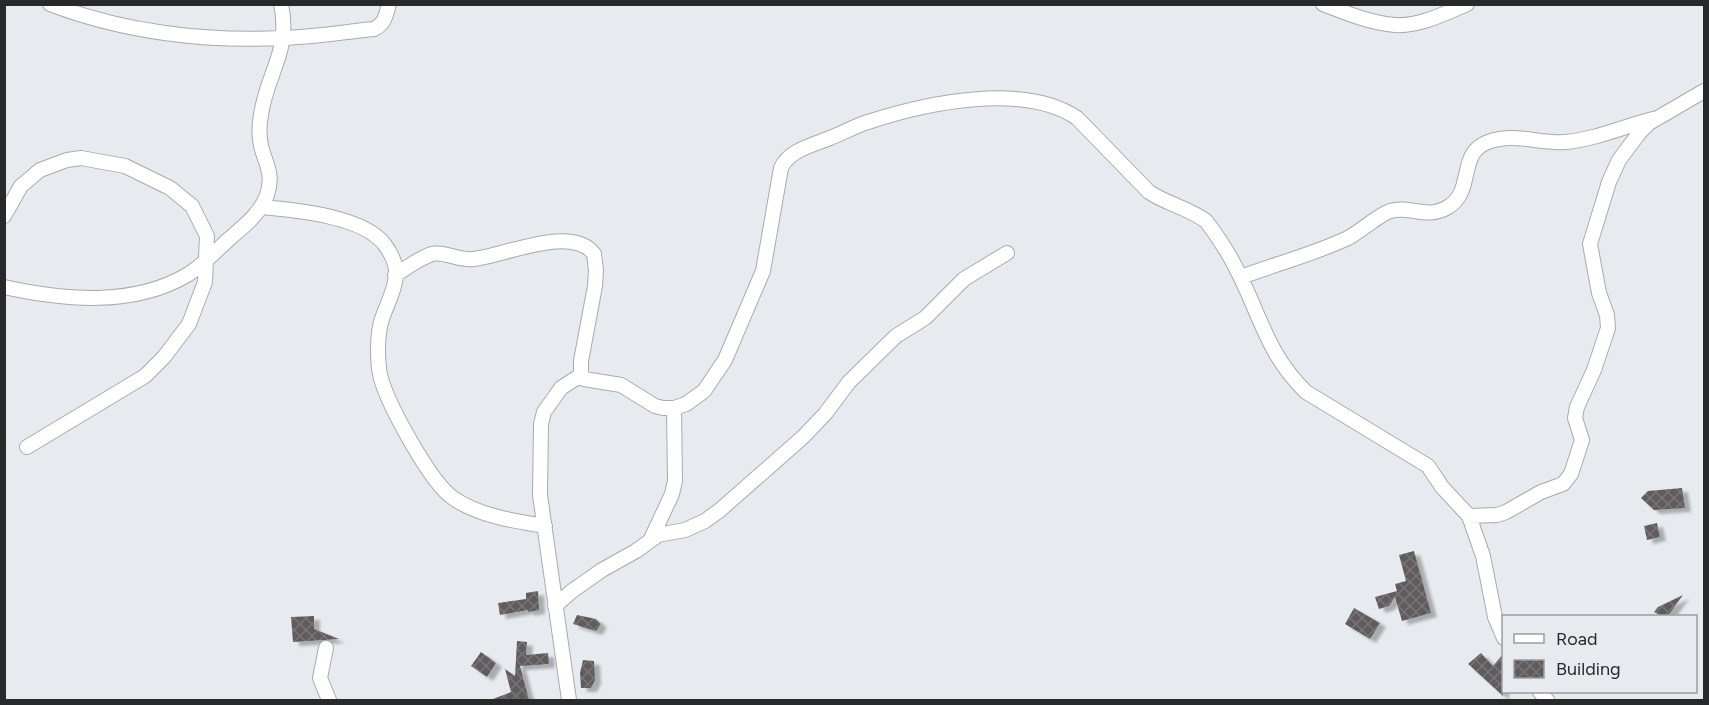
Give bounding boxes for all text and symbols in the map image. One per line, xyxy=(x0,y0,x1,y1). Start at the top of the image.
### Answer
legend xyxy=(1502,615,1697,693)
text: Road xyxy=(1556,628,1597,650)
text: Building xyxy=(1556,658,1621,680)

